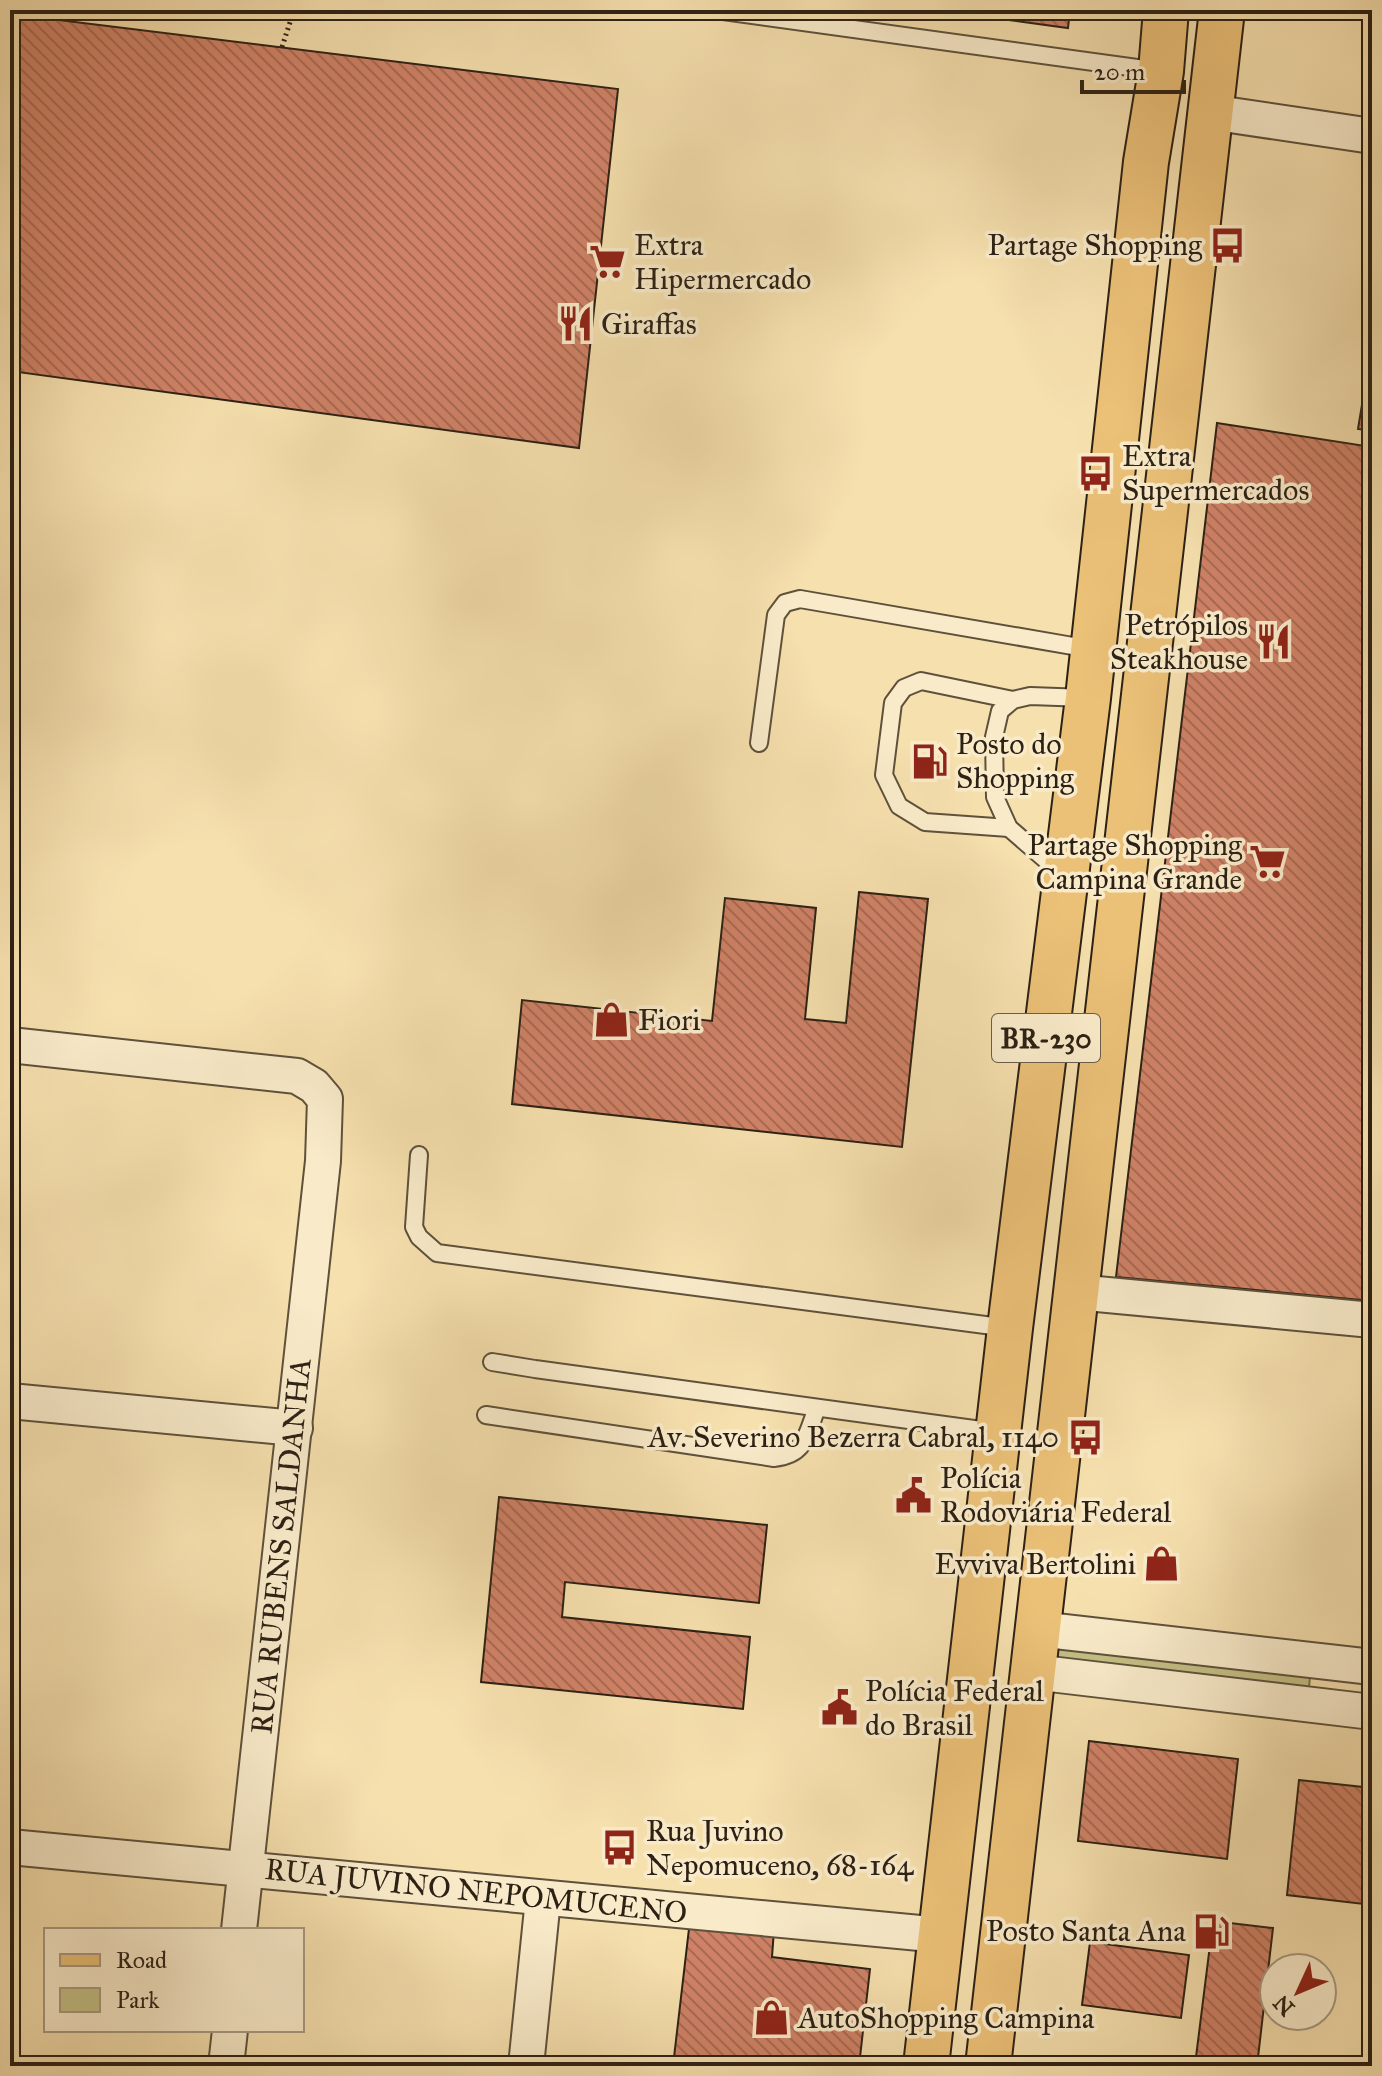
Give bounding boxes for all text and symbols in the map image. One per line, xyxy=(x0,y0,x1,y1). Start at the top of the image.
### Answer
scale bar xyxy=(1082,44,1184,94)
text: 20 m xyxy=(1094,57,1145,87)
bus stop icon: Partage Shopping xyxy=(1209,226,1247,264)
place label: Extra Hipermercado xyxy=(634,227,811,297)
place label: Partage Shopping xyxy=(988,227,1203,263)
supermarket icon: Extra Hipermercado xyxy=(589,243,627,281)
restaurant icon: Giraffas xyxy=(556,305,594,343)
place label: Giraffas xyxy=(601,306,697,342)
place label: Extra Supermercados xyxy=(1122,438,1309,508)
bus stop icon: Extra Supermercados xyxy=(1077,454,1115,492)
place label: Petrópilos Steakhouse xyxy=(1110,607,1248,677)
restaurant icon: Petrópilos Steakhouse xyxy=(1255,623,1293,661)
place label: Posto do Shopping xyxy=(956,726,1075,796)
fuel station icon: Posto do Shopping xyxy=(911,742,949,780)
place label: Partage Shopping Campina Grande xyxy=(1028,827,1243,897)
supermarket icon: Partage Shopping Campina Grande xyxy=(1249,843,1287,881)
shop icon: Fiori xyxy=(593,1001,631,1039)
place label: Fiori xyxy=(638,1002,700,1038)
road number: BR-230 xyxy=(992,1014,1100,1062)
street label: RUA RUBENS SALDANHA xyxy=(243,1356,319,1736)
bus stop icon: Av. Severino Bezerra Cabral, 1140 xyxy=(1066,1418,1104,1456)
place label: Av. Severino Bezerra Cabral, 1140 xyxy=(646,1419,1059,1455)
place label: Polícia Rodoviária Federal xyxy=(940,1460,1172,1530)
public building icon: Polícia Rodoviária Federal xyxy=(895,1476,933,1514)
shop icon: Evviva Bertolini xyxy=(1143,1545,1181,1583)
place label: Evviva Bertolini xyxy=(934,1546,1136,1582)
place label: Polícia Federal do Brasil xyxy=(865,1673,1045,1743)
public building icon: Polícia Federal do Brasil xyxy=(820,1689,858,1727)
place label: Rua Juvino Nepomuceno, 68-164 xyxy=(646,1813,914,1883)
bus stop icon: Rua Juvino Nepomuceno, 68-164 xyxy=(601,1829,639,1867)
street label: RUA JUVINO NEPOMUCENO xyxy=(263,1851,689,1931)
fuel station icon: Posto Santa Ana xyxy=(1193,1912,1231,1950)
place label: Posto Santa Ana xyxy=(986,1913,1186,1949)
legend xyxy=(44,1928,304,2032)
text: Road xyxy=(116,1945,167,1975)
north arrow xyxy=(1258,1952,1338,2032)
text: Park xyxy=(116,1985,160,2015)
text: N xyxy=(1268,1989,1300,2022)
shop icon: AutoShopping Campina xyxy=(753,1999,791,2037)
place label: AutoShopping Campina xyxy=(796,2000,1095,2036)

